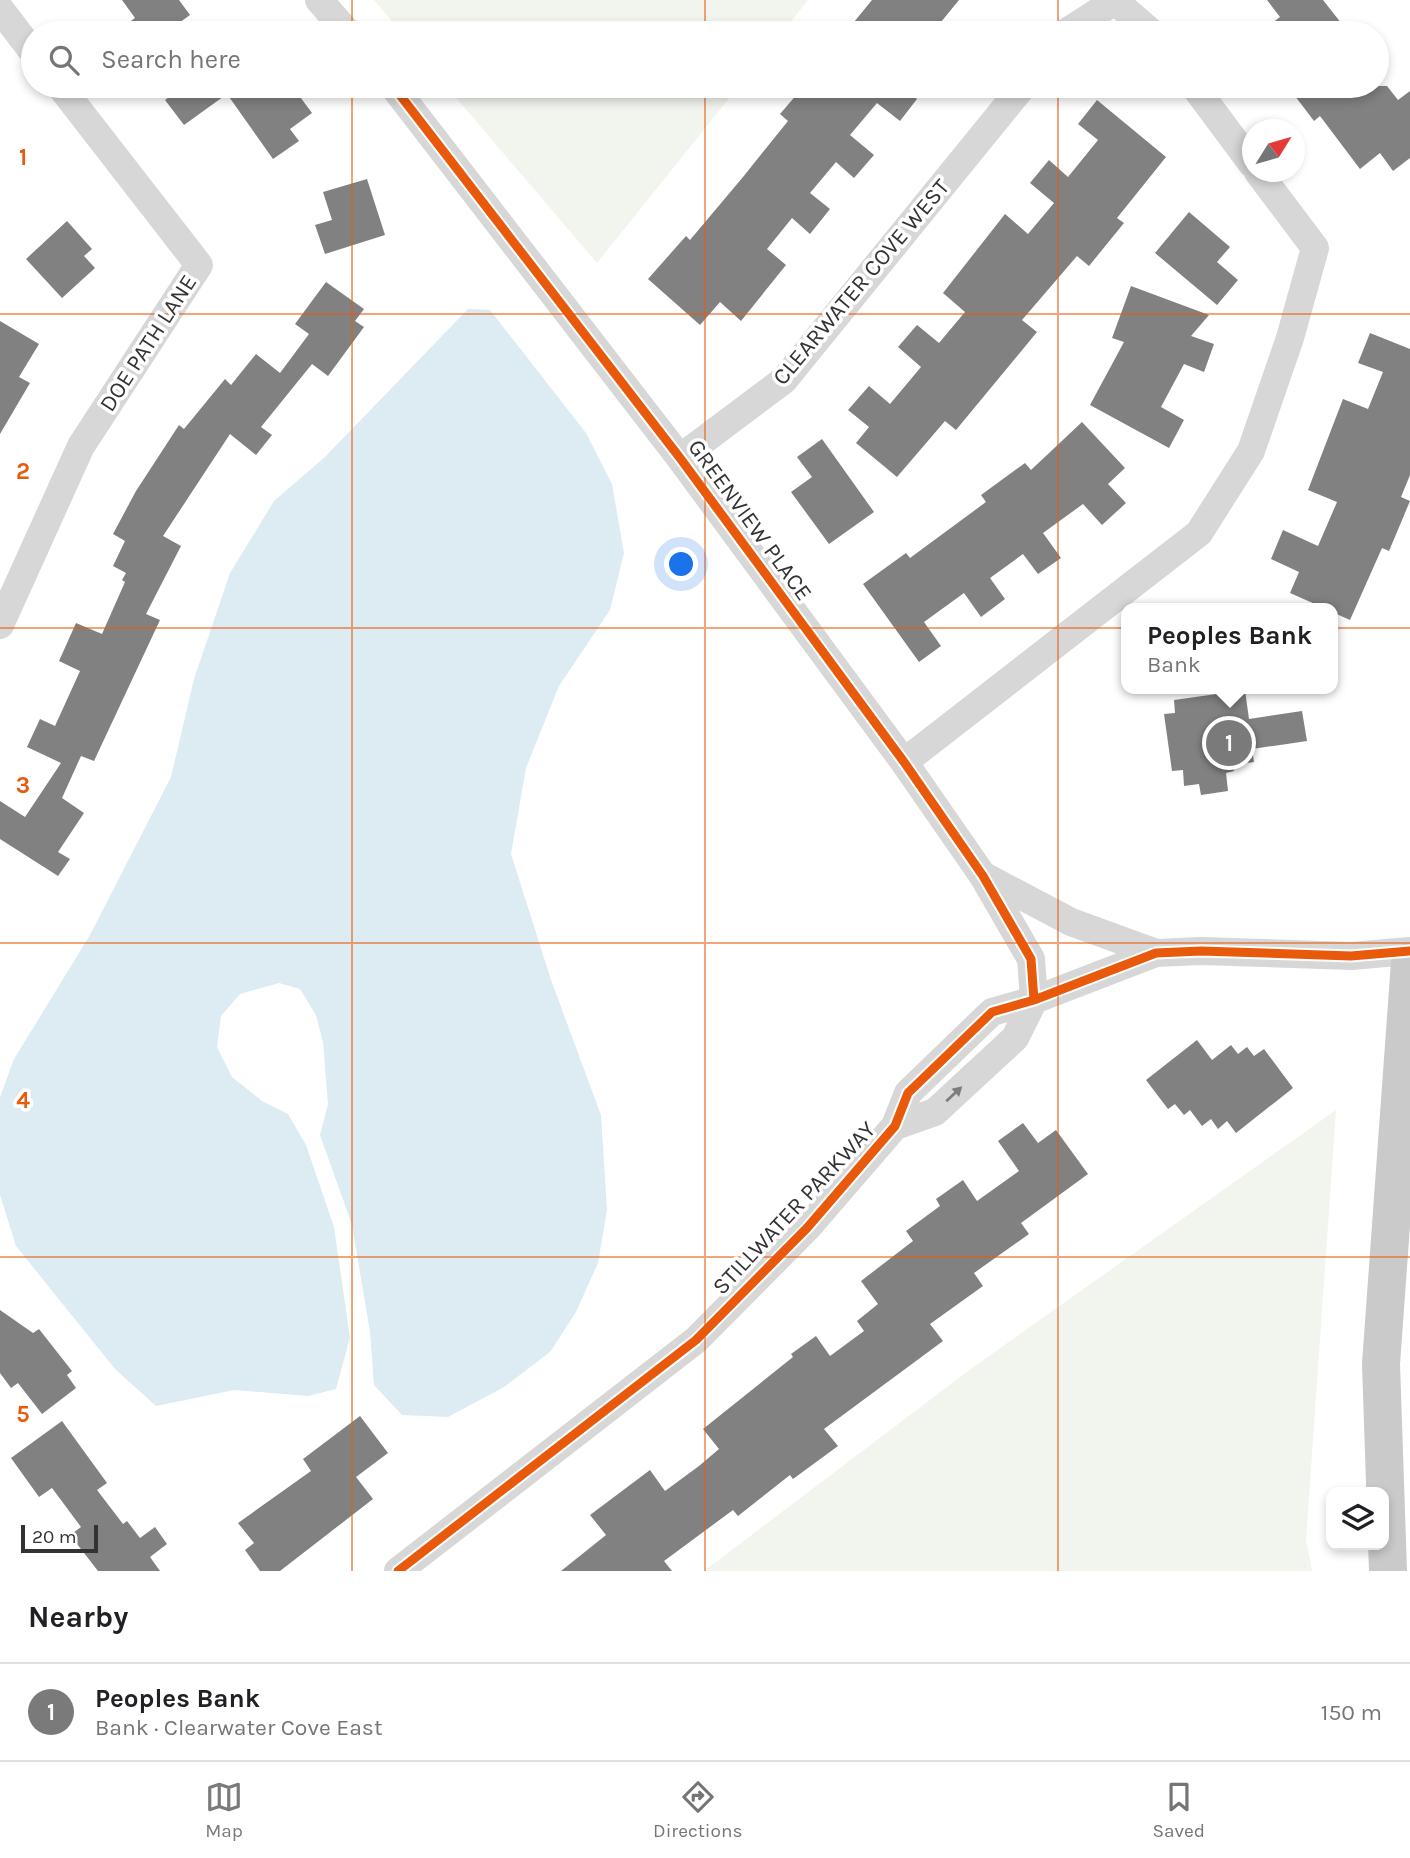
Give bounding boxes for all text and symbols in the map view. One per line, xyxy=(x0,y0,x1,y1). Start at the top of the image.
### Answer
search box xyxy=(21,21,1389,98)
icon: search xyxy=(45,41,83,79)
text: Search here xyxy=(101,44,241,75)
north arrow xyxy=(1242,119,1305,182)
text: 1 xyxy=(19,144,27,171)
street label: CLEARWATER COVE WEST xyxy=(767,173,955,390)
street label: DOE PATH LANE xyxy=(94,270,202,416)
street label: GREENVIEW PLACE xyxy=(682,434,818,606)
text: 2 xyxy=(16,458,30,485)
your location xyxy=(664,547,698,581)
popup xyxy=(1121,603,1338,694)
text: Peoples Bank xyxy=(1147,620,1312,651)
text: Bank xyxy=(1147,651,1201,678)
pin: 1 xyxy=(1206,717,1252,769)
text: 3 xyxy=(16,772,30,799)
one-way arrow xyxy=(945,1086,963,1102)
text: 4 xyxy=(16,1087,30,1114)
street label: STILLWATER PARKWAY xyxy=(707,1116,881,1300)
text: 5 xyxy=(16,1401,30,1428)
map controls xyxy=(1326,1487,1389,1550)
button: layers xyxy=(1326,1487,1389,1550)
scale bar xyxy=(21,1522,98,1554)
text: 20 m xyxy=(32,1526,77,1548)
text: Nearby xyxy=(28,1599,128,1635)
text: Peoples Bank xyxy=(95,1683,260,1714)
text: 1 xyxy=(47,1699,55,1726)
text: 150 m xyxy=(1321,1699,1382,1726)
text: Bank · Clearwater Cove East xyxy=(95,1714,383,1741)
tab: Map xyxy=(205,1778,243,1842)
tab: Directions xyxy=(653,1778,742,1842)
tab: Saved xyxy=(1152,1778,1205,1842)

